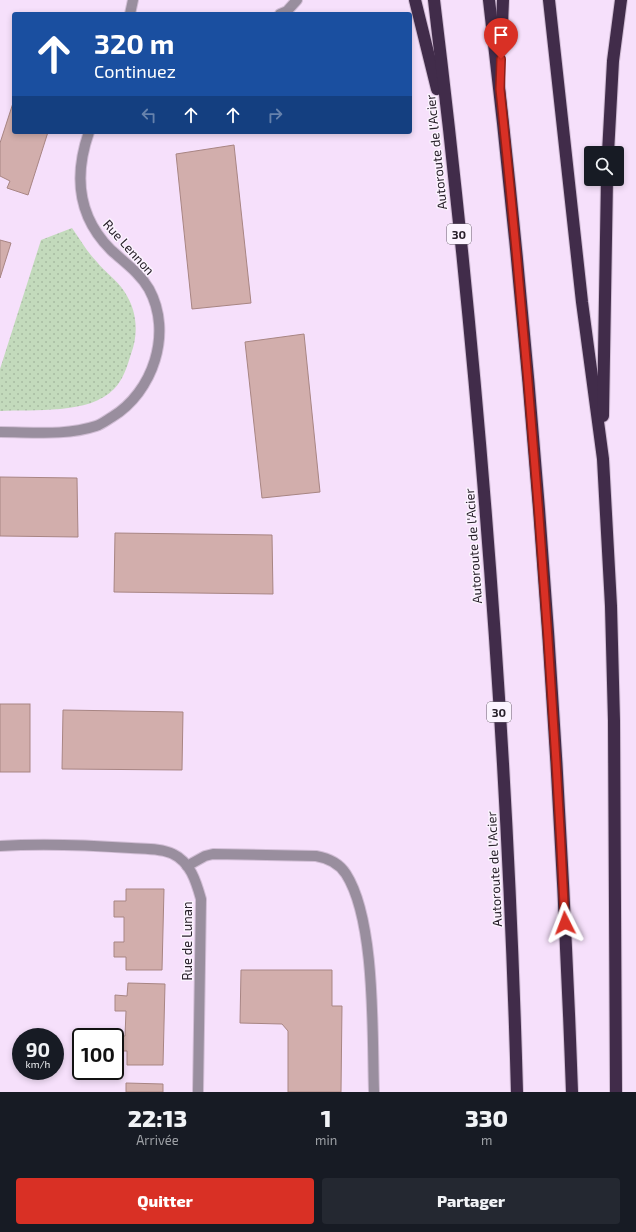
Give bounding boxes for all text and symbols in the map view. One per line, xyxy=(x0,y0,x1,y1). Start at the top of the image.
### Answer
pin xyxy=(484,18,518,59)
icon: arrive xyxy=(490,24,512,46)
text: 320 m xyxy=(94,26,175,60)
icon: ahead xyxy=(28,28,80,80)
text: Continuez xyxy=(94,60,176,82)
street label: Autoroute de l'Acier xyxy=(422,94,450,210)
icon: left xyxy=(138,104,160,126)
icon: ahead xyxy=(180,104,202,126)
icon: ahead xyxy=(222,104,244,126)
icon: right xyxy=(264,104,286,126)
map controls xyxy=(584,146,624,186)
button: search xyxy=(584,146,624,186)
street label: Rue Lennon xyxy=(100,216,158,278)
road number: 30 xyxy=(447,224,471,244)
street label: Autoroute de l'Acier xyxy=(461,488,485,604)
road number: 30 xyxy=(487,702,511,722)
street label: Autoroute de l'Acier xyxy=(483,811,505,927)
street label: Rue de Lunan xyxy=(179,902,195,981)
position arrow xyxy=(544,902,586,944)
speed limit sign: 100 xyxy=(72,1028,124,1080)
text: 90 xyxy=(26,1037,50,1061)
text: km/h xyxy=(26,1058,50,1070)
text: 22:13 xyxy=(128,1103,187,1132)
text: 1 xyxy=(321,1103,332,1132)
text: 330 xyxy=(465,1103,508,1132)
text: Arrivée xyxy=(136,1132,179,1148)
text: min xyxy=(315,1132,337,1148)
text: m xyxy=(481,1132,492,1148)
button: Quitter xyxy=(16,1178,314,1224)
button: Partager xyxy=(322,1178,620,1224)

